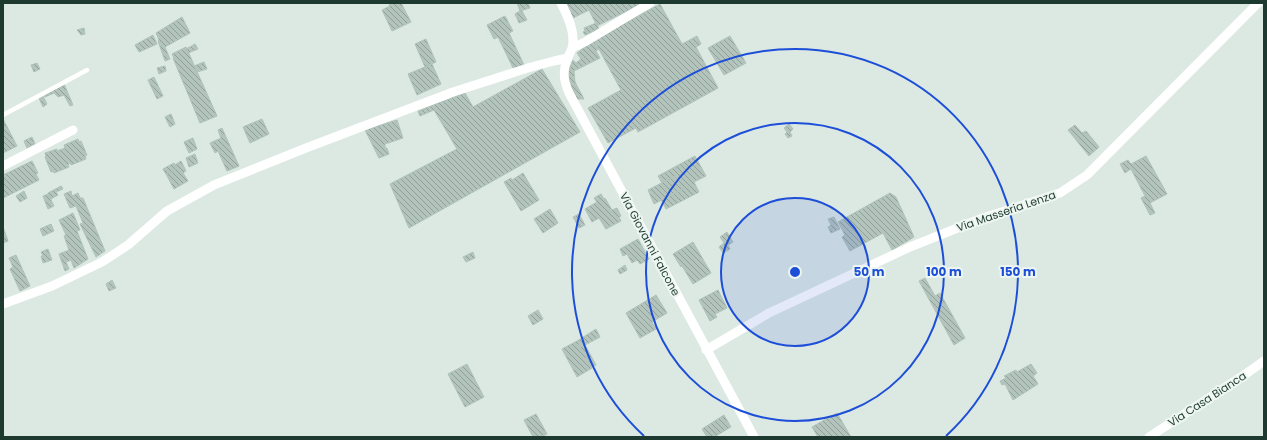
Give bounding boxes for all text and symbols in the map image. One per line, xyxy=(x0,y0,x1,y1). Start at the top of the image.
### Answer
street label: Via Masseria Lenza xyxy=(954,187,1058,235)
street label: Via Giovanni Falcone xyxy=(616,189,684,299)
text: 50 m xyxy=(854,263,885,280)
text: 100 m xyxy=(926,263,962,280)
text: 150 m xyxy=(1000,263,1036,280)
centre of rings xyxy=(788,265,802,279)
street label: Via Casa Bianca xyxy=(1165,368,1249,430)

